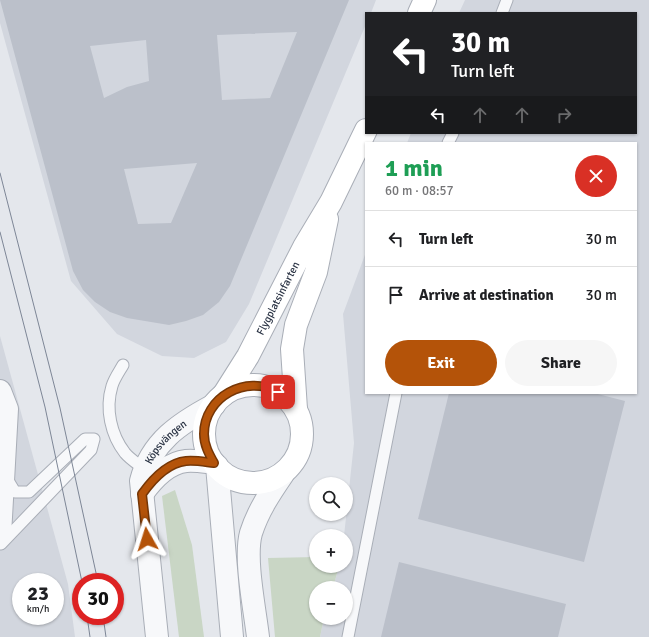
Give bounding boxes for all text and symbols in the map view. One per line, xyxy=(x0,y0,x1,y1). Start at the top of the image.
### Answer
text: 30 m xyxy=(451,26,510,60)
icon: left xyxy=(385,28,437,80)
text: Turn left xyxy=(451,60,514,82)
icon: left xyxy=(427,104,449,126)
icon: ahead xyxy=(469,104,491,126)
icon: ahead xyxy=(511,104,533,126)
icon: right xyxy=(553,104,575,126)
text: 1 min xyxy=(385,153,443,183)
button: close xyxy=(575,155,617,197)
text: 60 m · 08:57 xyxy=(385,183,454,199)
icon: left xyxy=(385,228,407,250)
text: Turn left xyxy=(419,230,473,248)
text: 30 m xyxy=(586,230,617,248)
street label: Flygplatsinfarten xyxy=(253,259,302,337)
icon: arrive xyxy=(385,284,407,306)
text: Arrive at destination xyxy=(419,286,554,304)
text: 30 m xyxy=(586,286,617,304)
button: Exit xyxy=(385,340,497,386)
button: Share xyxy=(505,340,617,386)
pin xyxy=(261,375,295,409)
icon: arrive xyxy=(267,381,289,403)
street label: Köpsvängen xyxy=(142,417,189,466)
map controls xyxy=(309,477,353,625)
button: search xyxy=(309,477,353,521)
position arrow xyxy=(126,518,168,560)
button: + xyxy=(309,529,353,573)
speed limit sign: 30 xyxy=(72,573,124,625)
text: 23 xyxy=(27,581,49,606)
button: − xyxy=(309,581,353,625)
text: km/h xyxy=(27,603,49,615)

